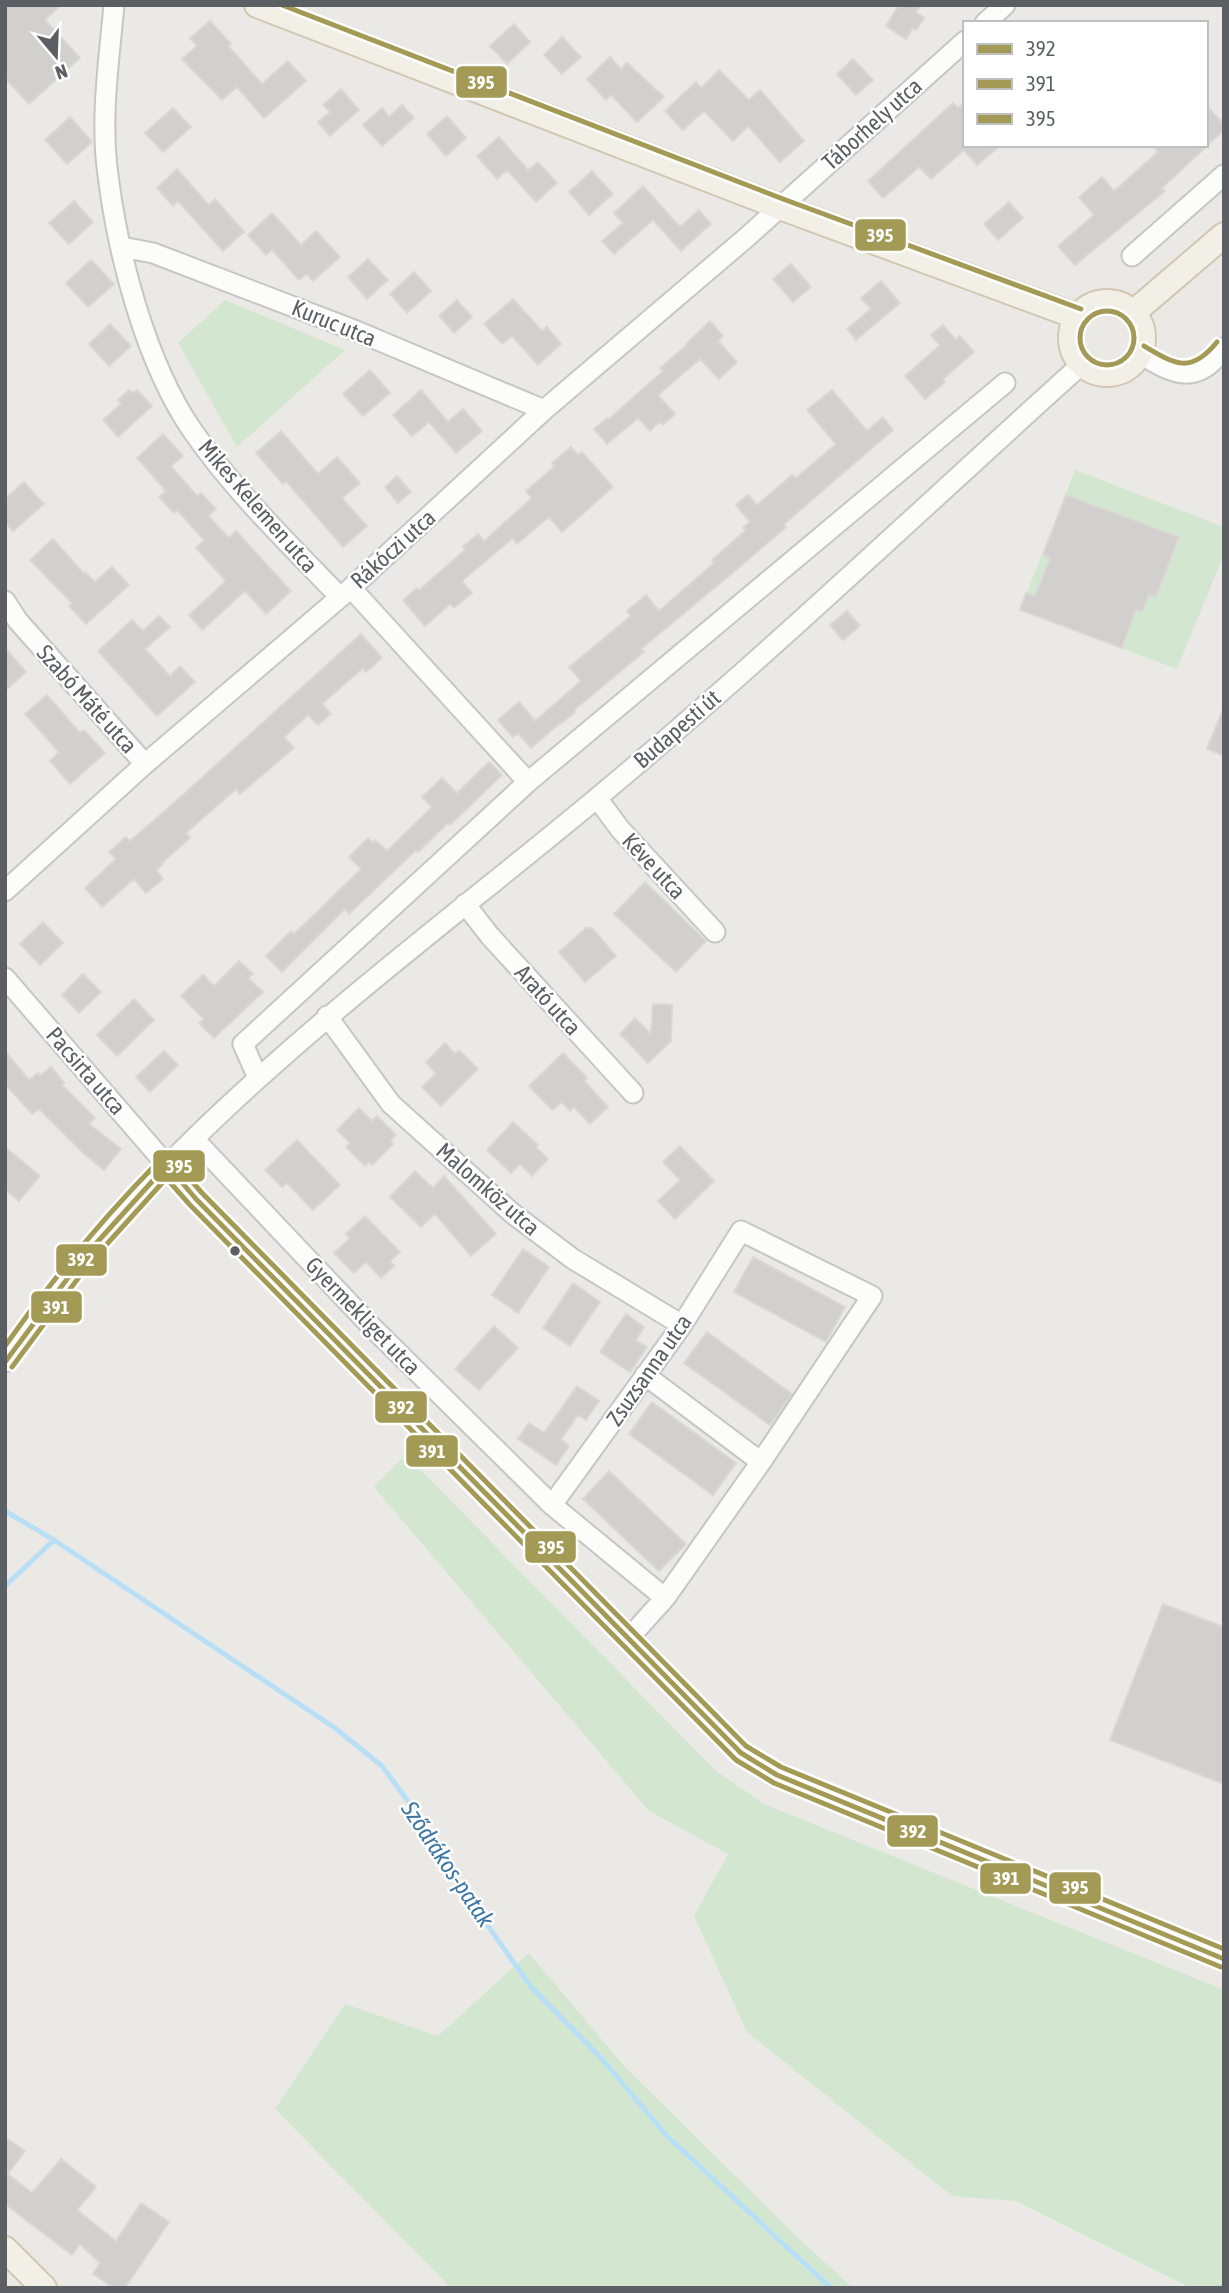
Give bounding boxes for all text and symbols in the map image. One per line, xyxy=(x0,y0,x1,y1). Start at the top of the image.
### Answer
north arrow xyxy=(21,21,91,91)
legend xyxy=(963,21,1208,147)
text: 392 xyxy=(1026,36,1056,60)
text: N xyxy=(53,60,70,84)
line badge: 395 xyxy=(455,65,508,99)
text: 395 xyxy=(468,71,494,93)
text: 391 xyxy=(1026,71,1056,95)
street label: Táborhely utca xyxy=(817,73,927,175)
text: 395 xyxy=(1026,106,1056,130)
line badge: 395 xyxy=(854,218,907,252)
text: 395 xyxy=(867,224,893,246)
street label: Kuruc utca xyxy=(288,294,380,352)
street label: Mikes Kelemen utca xyxy=(193,434,323,578)
street label: Rákóczi utca xyxy=(345,504,441,594)
street label: Szabó Máté utca xyxy=(32,640,142,758)
street label: Budapesti út xyxy=(629,684,725,774)
street label: Kéve utca xyxy=(617,828,691,904)
street label: Arató utca xyxy=(510,960,586,1040)
street label: Pacsirta utca xyxy=(41,1022,131,1120)
street label: Malomköz utca xyxy=(431,1137,545,1241)
line badge: 395 xyxy=(152,1149,206,1183)
text: 395 xyxy=(166,1155,192,1177)
line badge: 392 xyxy=(55,1243,108,1277)
unlabelled marker xyxy=(228,1244,242,1258)
text: 392 xyxy=(68,1248,94,1270)
street label: Gyermekliget utca xyxy=(300,1252,426,1380)
line badge: 391 xyxy=(30,1290,83,1324)
text: 391 xyxy=(43,1296,69,1318)
street label: Zsuzsanna utca xyxy=(601,1309,697,1431)
line badge: 392 xyxy=(374,1390,428,1424)
text: 392 xyxy=(388,1396,414,1418)
line badge: 391 xyxy=(405,1434,459,1468)
text: 391 xyxy=(419,1440,445,1462)
line badge: 395 xyxy=(524,1530,577,1564)
text: 395 xyxy=(538,1536,564,1558)
water label: Sződrákos-patak xyxy=(396,1795,500,1932)
line badge: 392 xyxy=(886,1814,939,1848)
text: 392 xyxy=(900,1820,926,1842)
line badge: 391 xyxy=(979,1862,1032,1895)
text: 391 xyxy=(993,1867,1019,1889)
line badge: 395 xyxy=(1048,1871,1102,1905)
text: 395 xyxy=(1062,1876,1088,1898)

